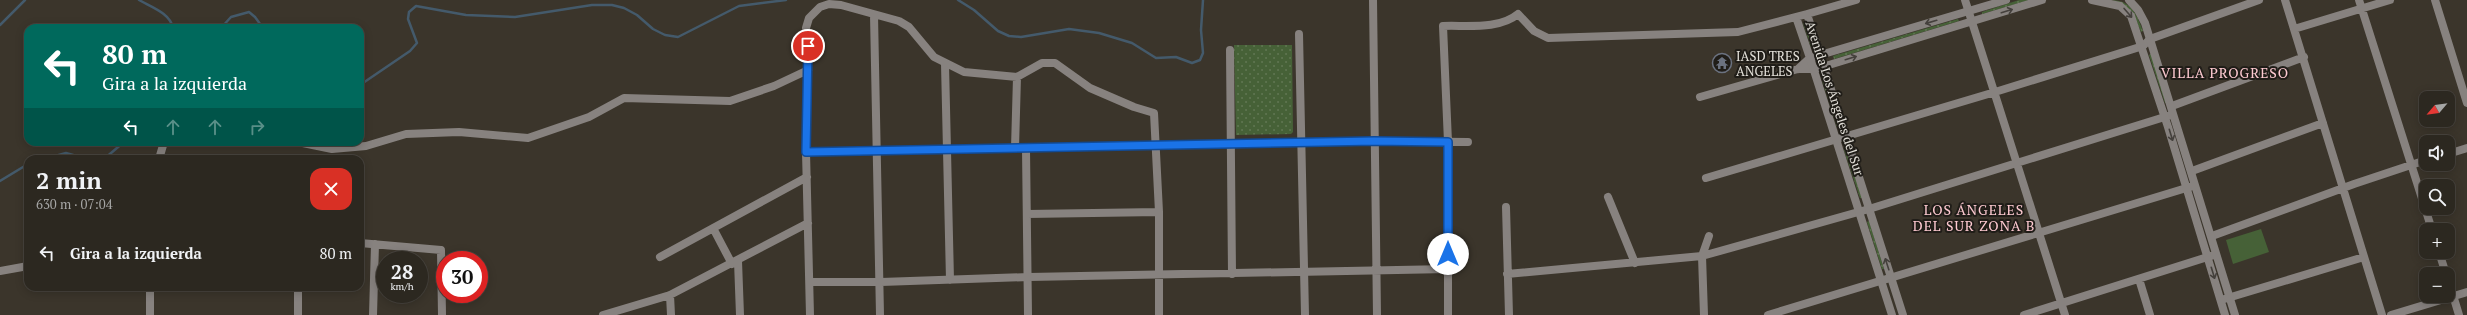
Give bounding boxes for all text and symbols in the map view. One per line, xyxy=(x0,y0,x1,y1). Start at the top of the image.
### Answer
one-way arrow xyxy=(2000,7,2013,14)
one-way arrow xyxy=(2123,8,2132,19)
street label: Avenida Los Ángeles del Sur xyxy=(1801,18,1869,178)
one-way arrow xyxy=(1925,19,1938,26)
pin xyxy=(791,29,825,63)
text: 80 m xyxy=(102,35,167,72)
icon: arrive xyxy=(797,35,819,57)
icon: left xyxy=(36,40,88,92)
place label: IASD TRES ANGELES xyxy=(1736,47,1800,80)
temple icon: IASD TRES ANGELES xyxy=(1711,52,1733,74)
one-way arrow xyxy=(1844,54,1857,61)
district label: VILLA PROGRESO xyxy=(2161,63,2289,82)
text: Gira a la izquierda xyxy=(102,71,247,95)
north arrow xyxy=(2419,91,2455,127)
map controls xyxy=(2419,91,2455,303)
icon: left xyxy=(120,116,142,138)
icon: ahead xyxy=(162,116,184,138)
icon: ahead xyxy=(204,116,226,138)
icon: right xyxy=(246,116,268,138)
one-way arrow xyxy=(2168,129,2175,142)
button: sound xyxy=(2419,135,2455,171)
text: 2 min xyxy=(36,164,102,196)
button: close xyxy=(310,168,352,210)
button: search xyxy=(2419,179,2455,215)
text: 630 m · 07:04 xyxy=(36,195,113,213)
district label: LOS ÁNGELES DEL SUR ZONA B xyxy=(1913,200,2035,235)
button: + xyxy=(2419,223,2455,259)
position arrow xyxy=(1427,233,1469,275)
icon: left xyxy=(36,242,58,264)
text: Gira a la izquierda xyxy=(70,243,202,263)
text: 80 m xyxy=(319,243,352,263)
speed limit sign: 30 xyxy=(436,251,488,303)
text: 28 xyxy=(391,258,413,285)
one-way arrow xyxy=(1883,258,1890,271)
one-way arrow xyxy=(2210,266,2217,279)
button: − xyxy=(2419,267,2455,303)
text: km/h xyxy=(390,280,414,293)

